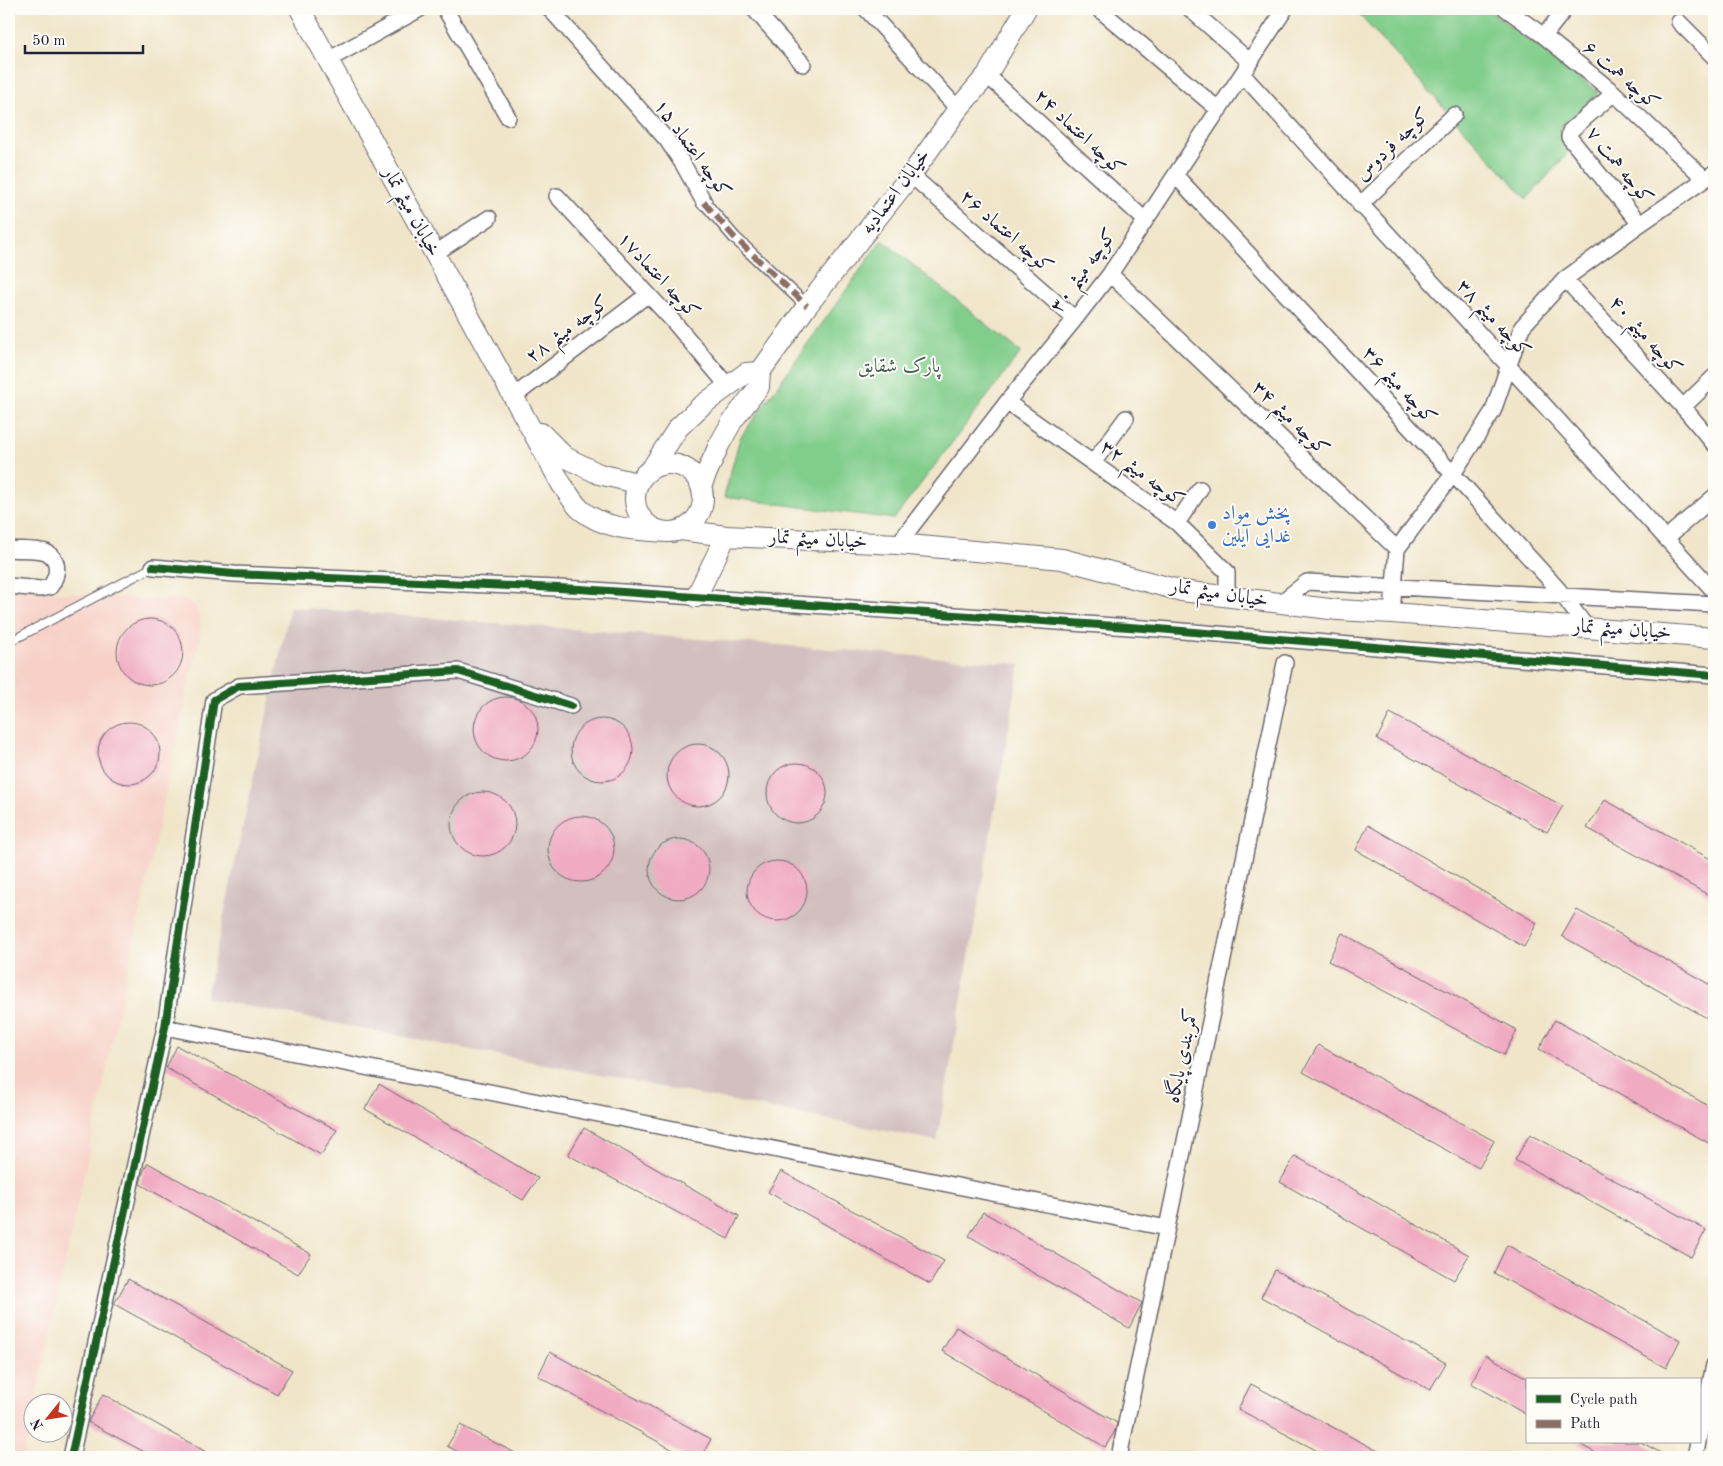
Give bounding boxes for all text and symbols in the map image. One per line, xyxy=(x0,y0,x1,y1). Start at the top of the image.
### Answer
scale bar xyxy=(25,22,142,54)
text: 50 m xyxy=(32,34,66,49)
street label: کوچه همت ۶ xyxy=(1578,37,1664,116)
street label: کوچه اعتماد ۲۴ xyxy=(1028,85,1129,181)
street label: کوچه اعتماد ۱۵ xyxy=(648,96,735,203)
street label: کوچه فردوس xyxy=(1351,104,1435,187)
street label: کوچه همت ۷ xyxy=(1580,123,1657,210)
street label: خیابان اعتمادیه xyxy=(858,146,935,239)
street label: خیابان میثم تمار xyxy=(370,162,444,264)
street label: کوچه اعتماد ۲۶ xyxy=(954,186,1057,279)
street label: کوچه میثم ۳۰ xyxy=(1046,225,1127,321)
street label: کوچه اعتماد۱۷ xyxy=(612,228,704,325)
street label: کوچه میثم ۳۸ xyxy=(1446,276,1535,367)
street label: کوچه میثم ۲۸ xyxy=(522,292,618,374)
street label: کوچه میثم ۴۰ xyxy=(1599,292,1686,385)
street label: کوچه میثم ۳۶ xyxy=(1352,343,1441,434)
park label: پارک شقایق xyxy=(858,356,941,380)
street label: کوچه میثم ۳۴ xyxy=(1242,377,1333,466)
street label: کوچه میثم ۳۲ xyxy=(1092,436,1188,517)
place label: پخش مواد غدایی آیلین xyxy=(1222,504,1291,549)
marker: پخش مواد غدایی آیلین xyxy=(1206,519,1218,531)
street label: خیابان میثم تمار xyxy=(766,527,868,561)
street label: خیابان میثم تمار xyxy=(1165,576,1269,620)
street label: خیابان میثم تمار xyxy=(1569,616,1672,651)
street label: کمربندی پایگاه xyxy=(1158,1006,1206,1106)
legend xyxy=(1526,1378,1700,1444)
text: Cycle path xyxy=(1570,1393,1638,1408)
north arrow xyxy=(22,1394,72,1444)
text: N xyxy=(29,1416,46,1432)
text: Path xyxy=(1570,1417,1600,1432)

